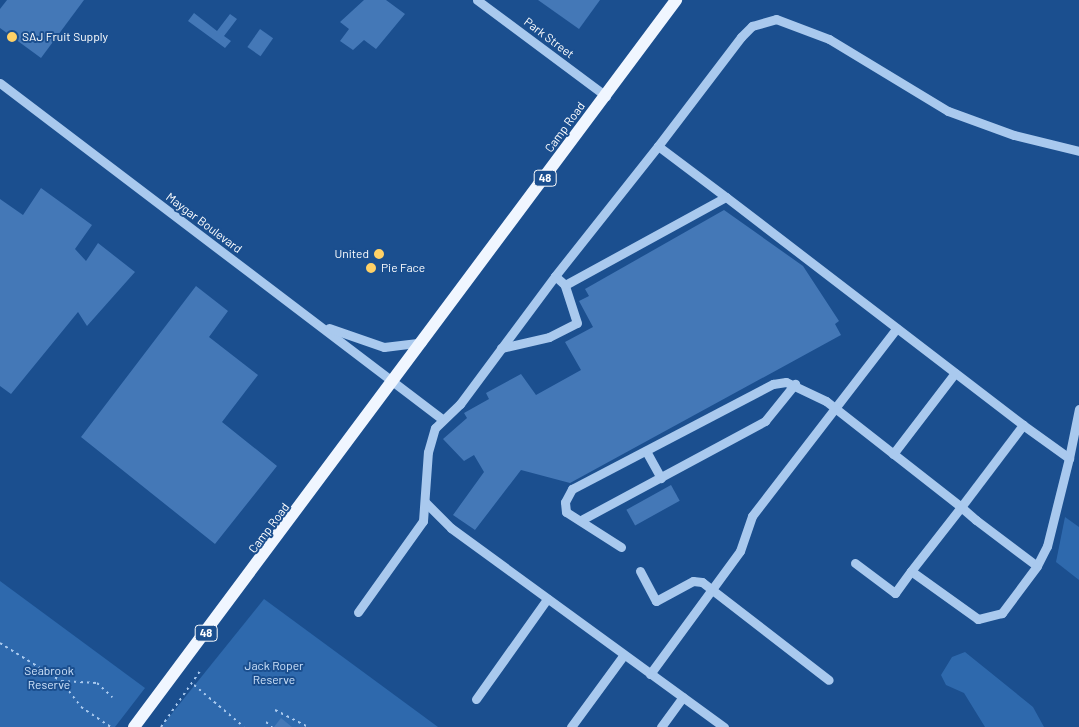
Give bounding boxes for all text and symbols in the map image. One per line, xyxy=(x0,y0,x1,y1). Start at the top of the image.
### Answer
street label: Park Street xyxy=(521,15,577,61)
place label: SAJ Fruit Supply xyxy=(22,30,108,44)
marker: SAJ Fruit Supply xyxy=(6,31,18,43)
street label: Camp Road xyxy=(542,99,588,155)
road number: 48 xyxy=(532,170,558,187)
street label: Maygar Boulevard xyxy=(163,190,245,256)
place label: United xyxy=(335,247,369,261)
marker: United xyxy=(373,248,385,260)
place label: Pie Face xyxy=(381,261,425,275)
marker: Pie Face xyxy=(365,262,377,274)
street label: Camp Road xyxy=(246,500,292,556)
road number: 48 xyxy=(194,624,218,641)
park label: Jack Roper Reserve xyxy=(245,659,303,687)
park label: Seabrook Reserve xyxy=(24,664,74,692)

